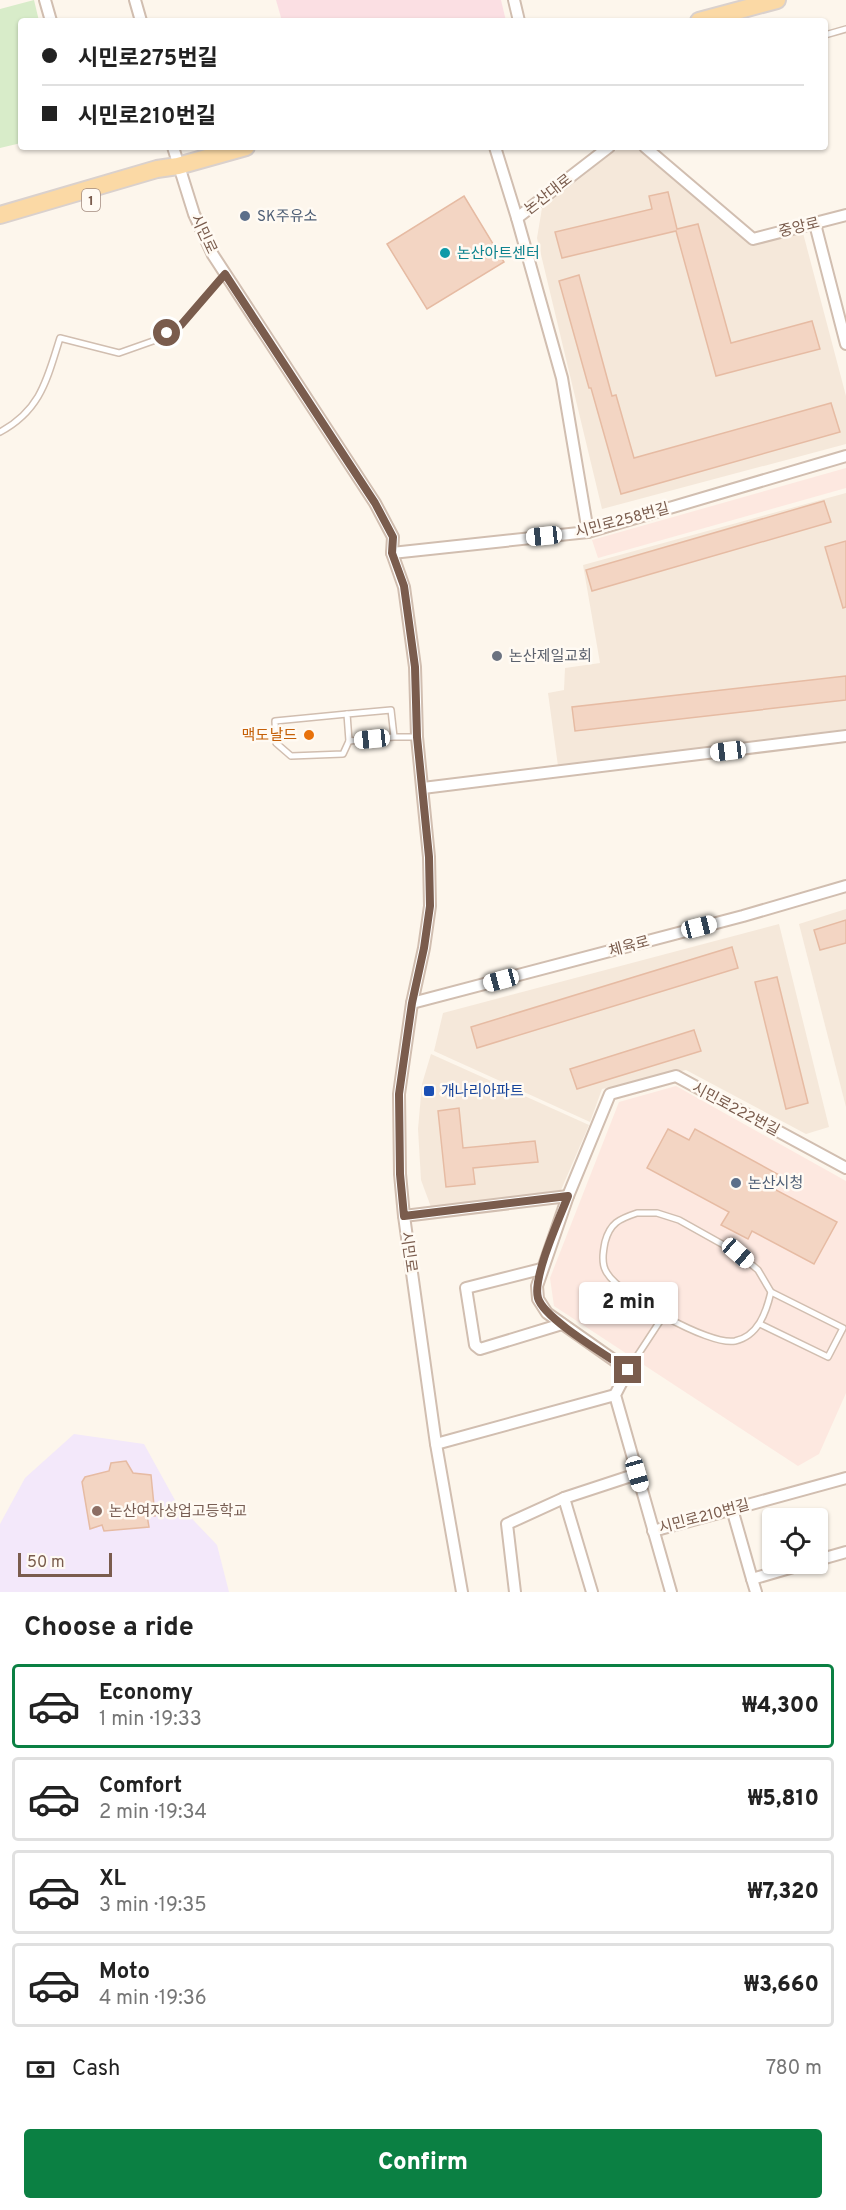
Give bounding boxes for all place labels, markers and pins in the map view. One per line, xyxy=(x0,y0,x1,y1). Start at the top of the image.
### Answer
place label: SK주유소 xyxy=(257,208,317,227)
marker: SK주유소 xyxy=(238,209,252,223)
place label: 논산아트센터 xyxy=(457,245,540,264)
marker: 논산아트센터 xyxy=(438,246,452,260)
place label: 논산제일교회 xyxy=(509,648,592,667)
marker: 논산제일교회 xyxy=(490,649,504,663)
place label: 맥도날드 xyxy=(242,727,297,746)
marker: 맥도날드 xyxy=(302,728,316,742)
place label: 개나리아파트 xyxy=(441,1083,524,1102)
marker: 개나리아파트 xyxy=(422,1084,436,1098)
place label: 논산시청 xyxy=(748,1175,803,1194)
marker: 논산시청 xyxy=(729,1176,743,1190)
place label: 논산여자상업고등학교 xyxy=(109,1502,247,1522)
marker: 논산여자상업고등학교 xyxy=(90,1504,104,1518)

